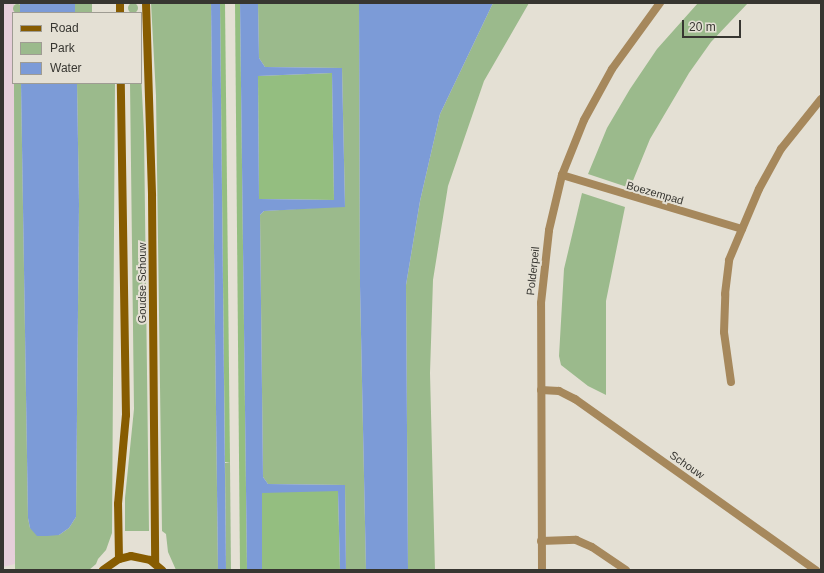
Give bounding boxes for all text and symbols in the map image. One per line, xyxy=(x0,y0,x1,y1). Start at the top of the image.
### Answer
legend xyxy=(12,12,142,84)
scale bar xyxy=(684,12,743,38)
text: 20 m xyxy=(689,20,716,34)
text: Road xyxy=(50,21,79,35)
text: Park xyxy=(50,41,75,55)
text: Water xyxy=(50,61,82,75)
street label: Boezempad xyxy=(625,179,685,207)
street label: Goudse Schouw xyxy=(135,243,149,323)
street label: Polderpeil xyxy=(524,246,542,296)
street label: Schouw xyxy=(667,448,707,482)

